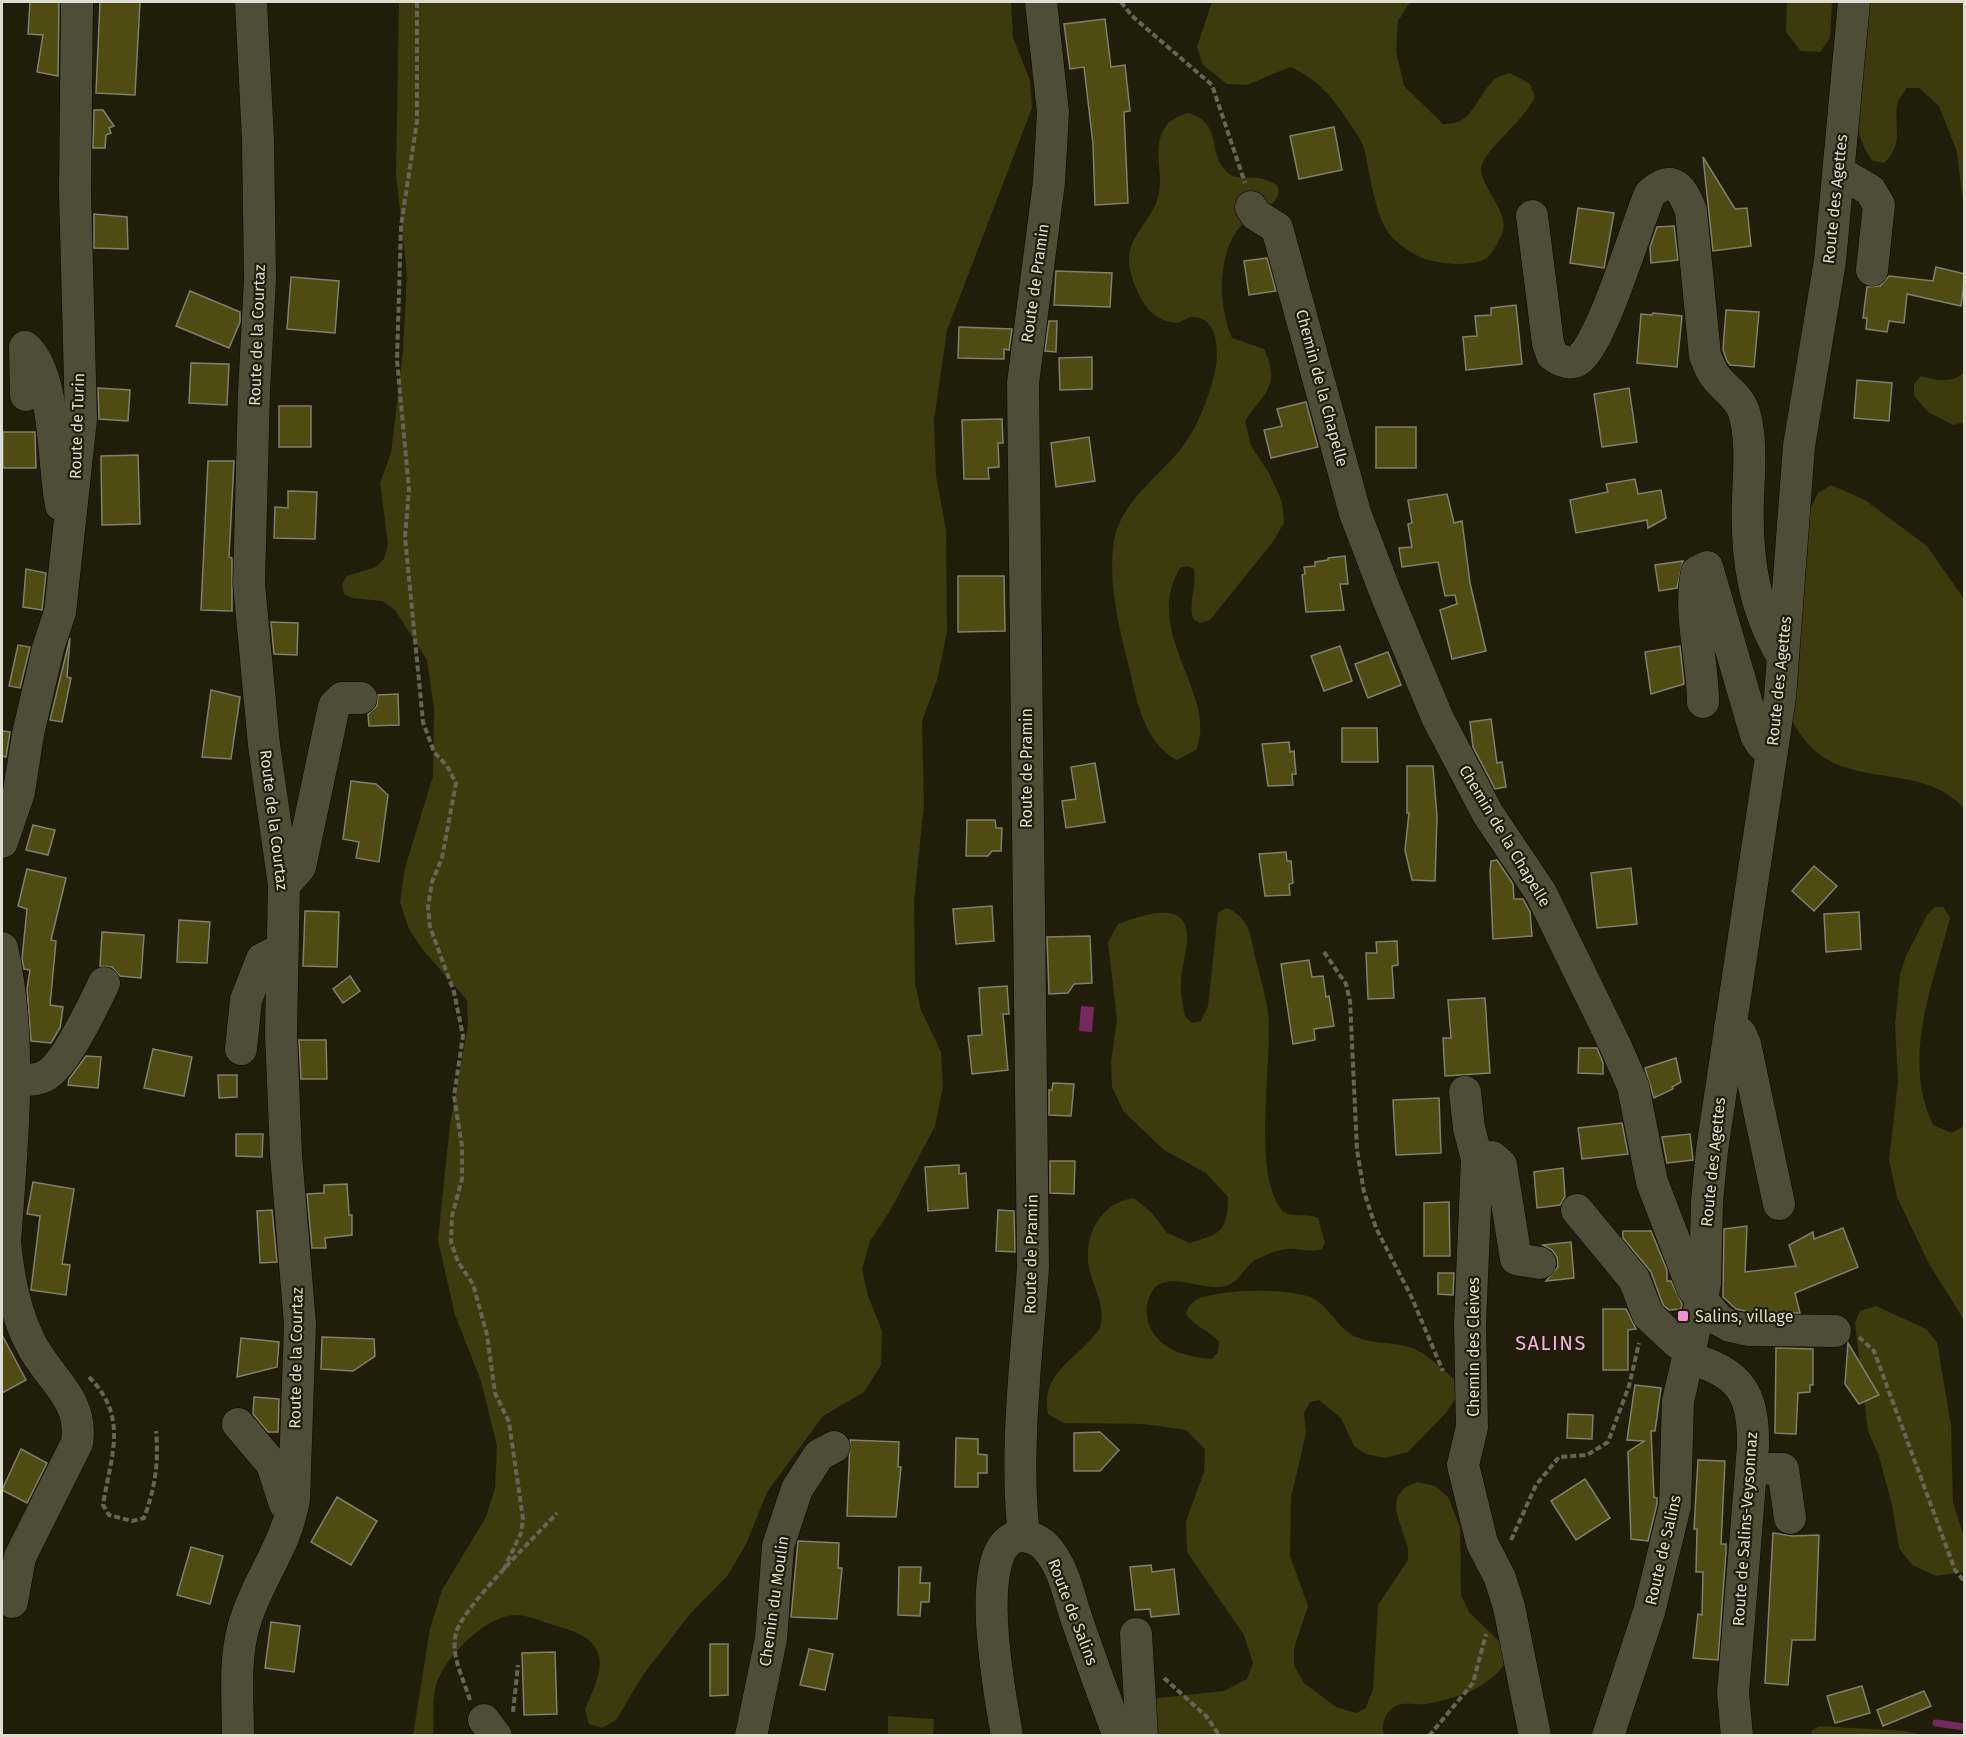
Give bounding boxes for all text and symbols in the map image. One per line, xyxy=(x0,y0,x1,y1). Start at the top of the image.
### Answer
street label: Route des Agettes xyxy=(1819,133,1851,265)
street label: Route de Pramin xyxy=(1017,222,1053,344)
street label: Route de la Courtaz xyxy=(245,264,269,406)
street label: Chemin de la Chapelle xyxy=(1292,307,1352,469)
street label: Route de Turin xyxy=(66,373,88,479)
street label: Route des Agettes xyxy=(1763,615,1795,747)
street label: Route de Pramin xyxy=(1017,708,1036,828)
street label: Route de la Courtaz xyxy=(256,749,292,891)
street label: Chemin de la Chapelle xyxy=(1455,762,1555,910)
street label: Route des Agettes xyxy=(1697,1096,1729,1228)
street label: Route de Pramin xyxy=(1020,1194,1042,1314)
street label: Chemin des Cleives xyxy=(1464,1277,1483,1417)
street label: Route de la Courtaz xyxy=(285,1287,307,1429)
place label: Salins, village xyxy=(1695,1307,1793,1326)
marker: Salins, village xyxy=(1676,1309,1690,1323)
district label: SALINS xyxy=(1515,1331,1587,1355)
street label: Route de Salins-Veysonnaz xyxy=(1729,1431,1761,1627)
street label: Route de Salins xyxy=(1641,1493,1685,1607)
street label: Chemin du Moulin xyxy=(755,1535,793,1667)
street label: Route de Salins xyxy=(1044,1556,1102,1668)

